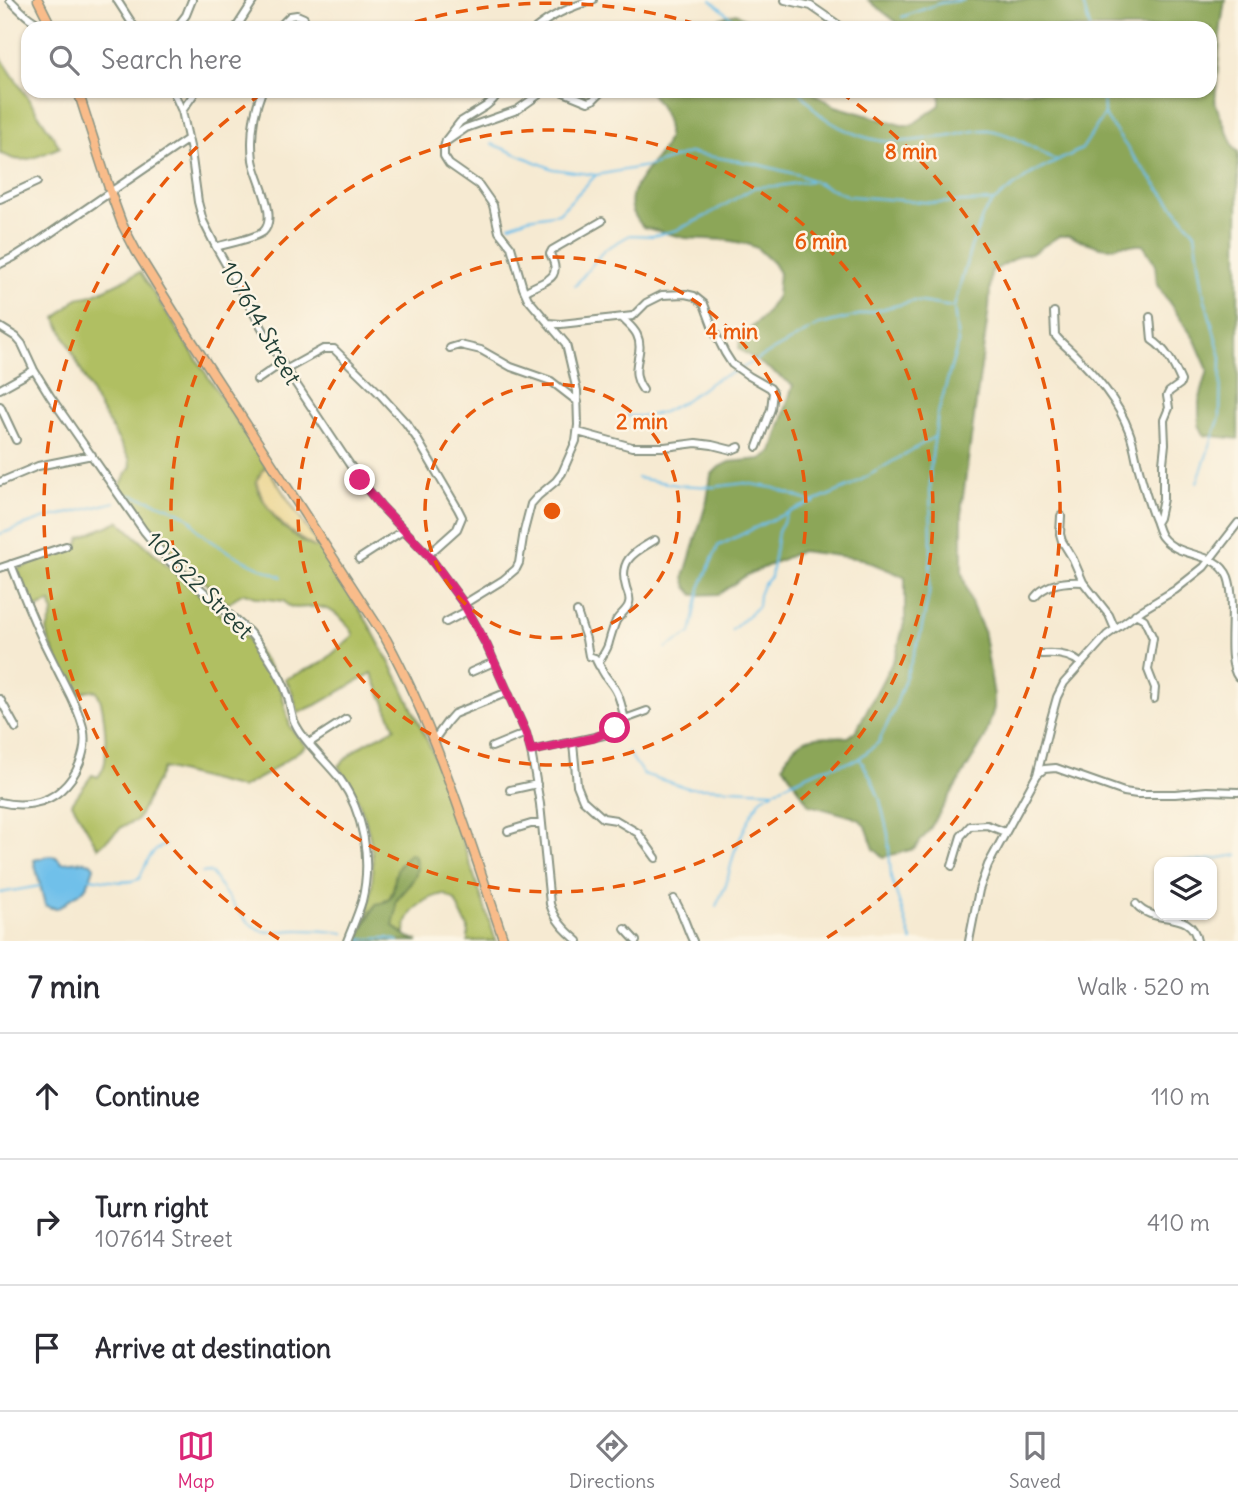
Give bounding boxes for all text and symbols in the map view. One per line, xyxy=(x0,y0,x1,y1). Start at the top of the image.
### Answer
search box xyxy=(21,21,1217,98)
icon: search xyxy=(45,41,83,79)
text: Search here xyxy=(101,43,242,76)
text: 8 min xyxy=(885,138,937,165)
text: 6 min xyxy=(795,228,847,255)
street label: 107614 Street xyxy=(214,256,308,390)
text: 4 min xyxy=(706,318,758,345)
text: 2 min xyxy=(616,408,668,435)
route end xyxy=(344,464,375,495)
centre of rings xyxy=(540,499,564,523)
street label: 107622 Street xyxy=(140,525,260,645)
route start xyxy=(599,712,630,743)
map controls xyxy=(1154,857,1217,920)
button: layers xyxy=(1154,857,1217,920)
text: 7 min xyxy=(28,968,100,1006)
text: Walk · 520 m xyxy=(1077,972,1210,1001)
icon: ahead xyxy=(28,1077,66,1115)
text: Continue xyxy=(95,1080,200,1113)
text: 110 m xyxy=(1151,1082,1210,1111)
text: Turn right xyxy=(95,1191,208,1224)
icon: right xyxy=(28,1203,66,1241)
text: 410 m xyxy=(1147,1208,1210,1237)
text: 107614 Street xyxy=(95,1224,232,1253)
icon: arrive xyxy=(28,1329,66,1367)
text: Arrive at destination xyxy=(95,1332,331,1365)
tab: Map xyxy=(177,1427,215,1493)
tab: Directions xyxy=(569,1427,655,1493)
tab: Saved xyxy=(1009,1427,1061,1493)

